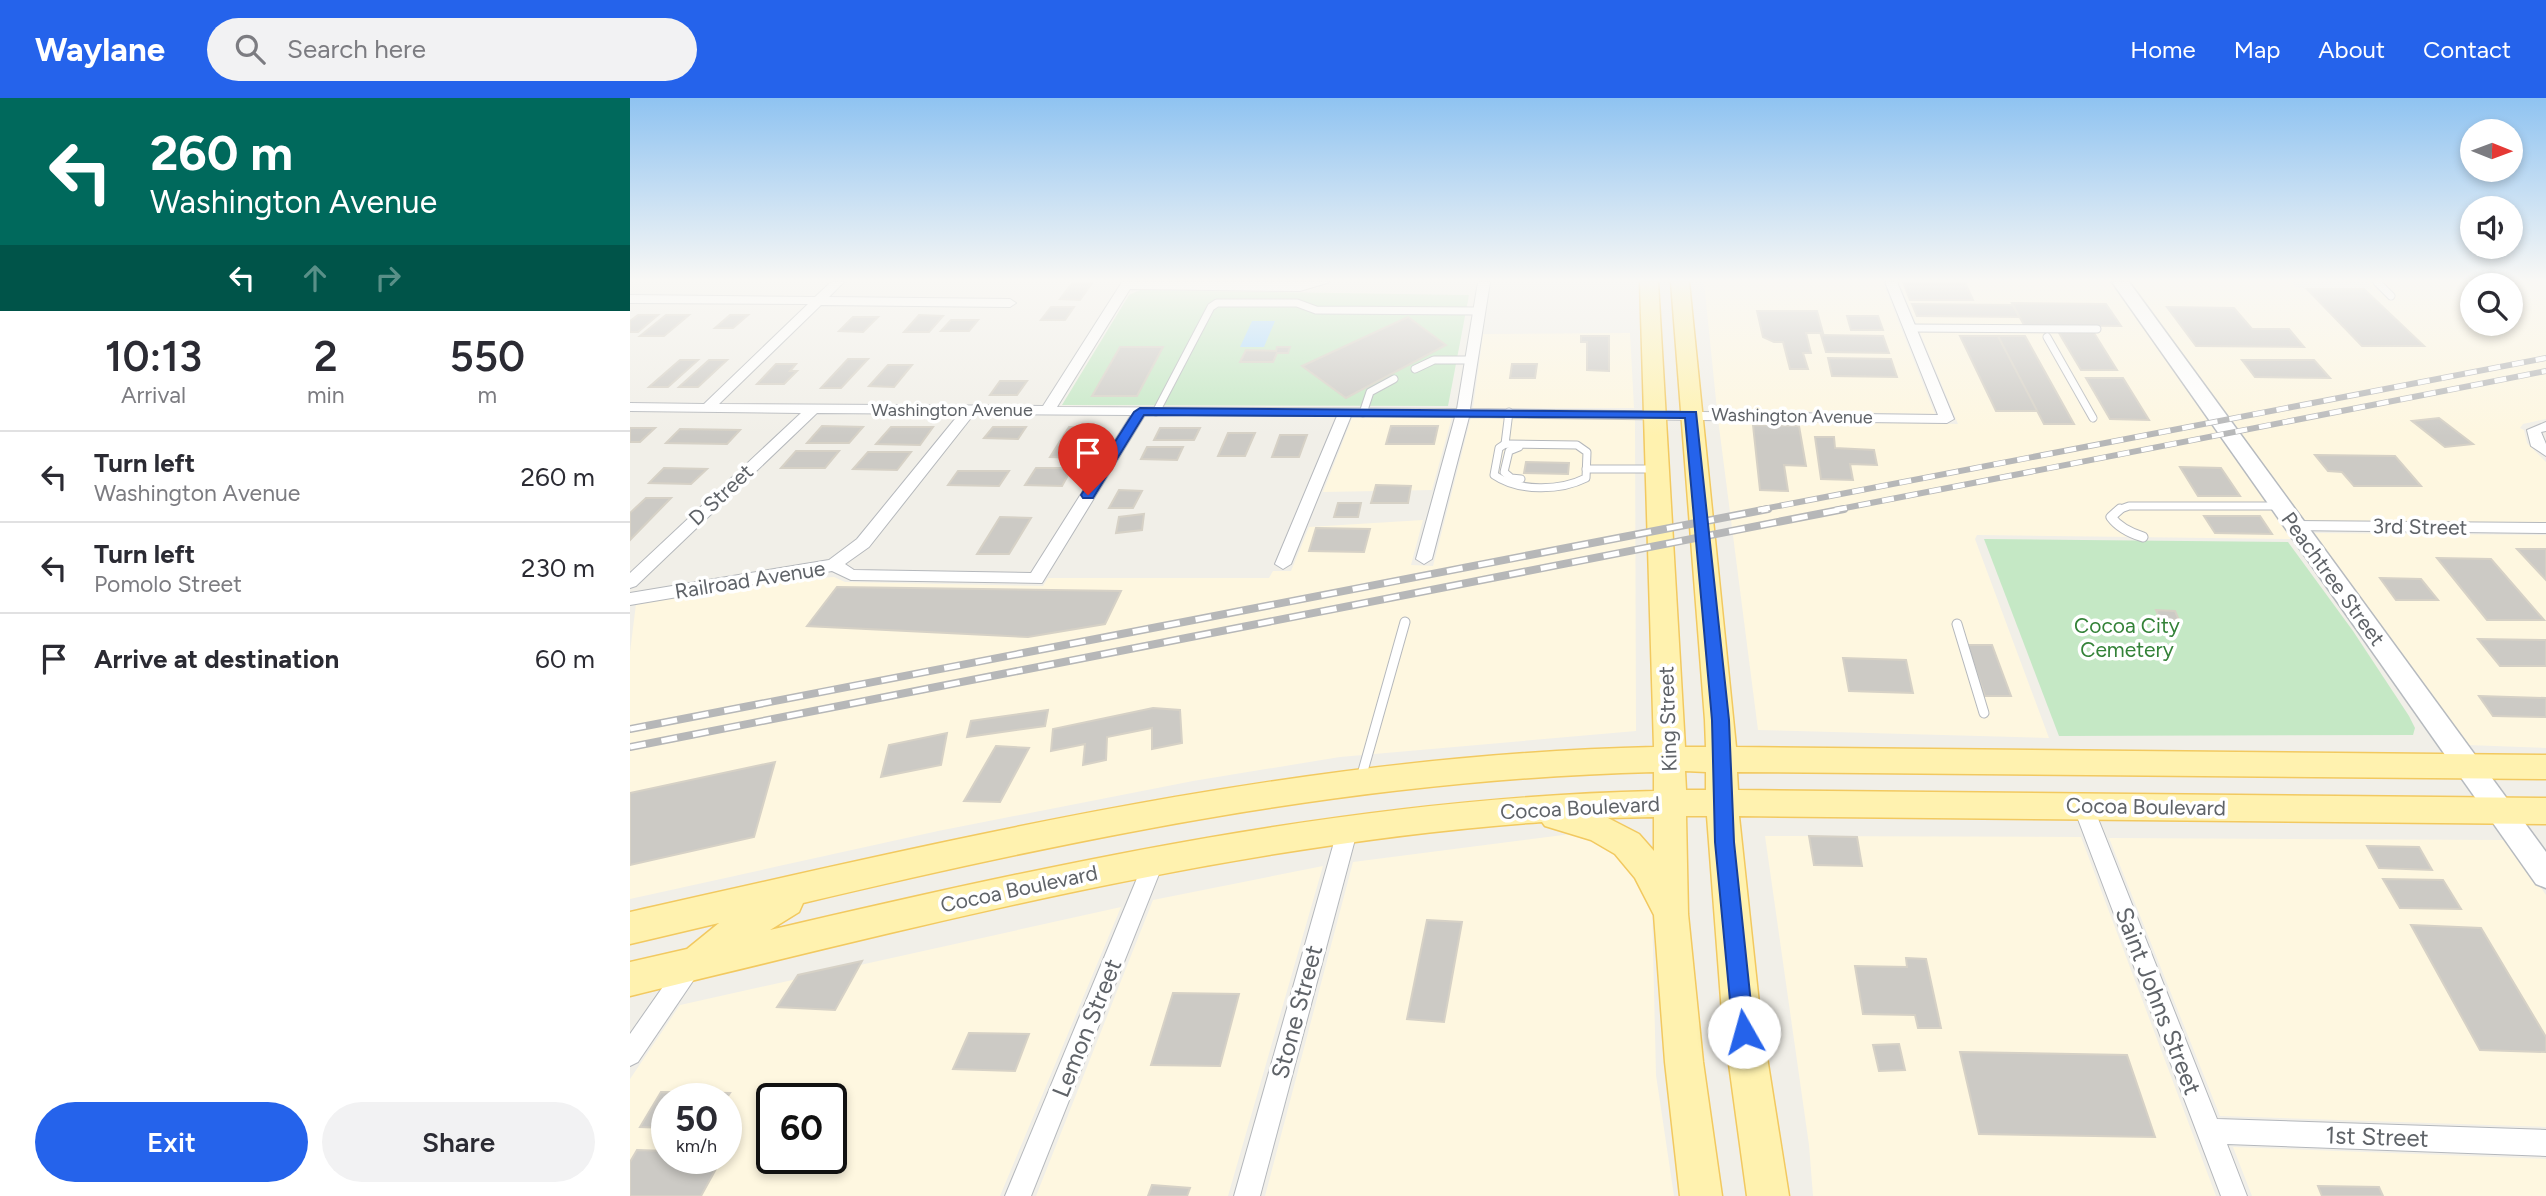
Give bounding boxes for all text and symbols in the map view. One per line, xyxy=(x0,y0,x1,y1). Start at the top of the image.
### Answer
search box xyxy=(207,18,697,81)
text: Waylane xyxy=(35,30,165,69)
icon: search xyxy=(231,30,269,68)
text: Search here xyxy=(287,33,426,65)
text: Home xyxy=(2130,35,2196,64)
text: Map xyxy=(2234,35,2280,64)
text: About xyxy=(2318,35,2385,64)
text: Contact xyxy=(2423,35,2511,64)
north arrow xyxy=(2460,119,2524,182)
map controls xyxy=(2460,119,2523,336)
text: 260 m xyxy=(150,123,293,182)
icon: left xyxy=(35,126,126,217)
text: Washington Avenue xyxy=(150,183,437,221)
button: sound xyxy=(2460,196,2523,259)
icon: left xyxy=(223,259,261,297)
icon: ahead xyxy=(296,259,334,297)
icon: right xyxy=(369,259,407,297)
button: search xyxy=(2460,273,2523,336)
text: 10:13 xyxy=(105,331,202,382)
text: 2 xyxy=(314,331,338,382)
text: 550 xyxy=(450,331,525,382)
text: Arrival xyxy=(121,381,186,409)
text: min xyxy=(307,381,345,409)
text: m xyxy=(478,381,497,409)
street label: Washington Avenue xyxy=(871,399,1033,421)
street label: Washington Avenue xyxy=(1711,404,1873,428)
pin xyxy=(1058,423,1118,495)
icon: arrive xyxy=(1069,434,1107,472)
text: Turn left xyxy=(94,447,195,479)
icon: left xyxy=(35,458,73,496)
street label: D Street xyxy=(683,459,758,531)
text: 260 m xyxy=(521,461,595,493)
text: Washington Avenue xyxy=(94,479,300,507)
street label: Peachtree Street xyxy=(2277,507,2390,650)
street label: 3rd Street xyxy=(2372,513,2468,540)
text: Turn left xyxy=(94,538,195,570)
icon: left xyxy=(35,549,73,587)
text: 230 m xyxy=(521,552,595,584)
street label: Railroad Avenue xyxy=(673,555,827,604)
text: Pomolo Street xyxy=(94,570,242,598)
park label: Cocoa City Cemetery xyxy=(2074,613,2180,662)
icon: arrive xyxy=(35,640,73,678)
text: Arrive at destination xyxy=(94,643,339,675)
text: 60 m xyxy=(535,643,595,675)
street label: King Street xyxy=(1653,666,1682,772)
street label: Cocoa Boulevard xyxy=(1499,791,1661,824)
street label: Cocoa Boulevard xyxy=(2066,793,2226,820)
street label: Cocoa Boulevard xyxy=(938,860,1100,917)
street label: Saint Johns Street xyxy=(2109,903,2208,1099)
street label: Stone Street xyxy=(1265,942,1328,1082)
street label: Lemon Street xyxy=(1046,954,1127,1101)
position arrow xyxy=(1707,995,1781,1069)
speed limit sign: 60 xyxy=(756,1083,847,1174)
text: 50 xyxy=(675,1098,718,1140)
button: Exit xyxy=(35,1102,308,1182)
button: Share xyxy=(322,1102,595,1182)
street label: 1st Street xyxy=(2325,1120,2429,1153)
text: km/h xyxy=(676,1135,717,1157)

